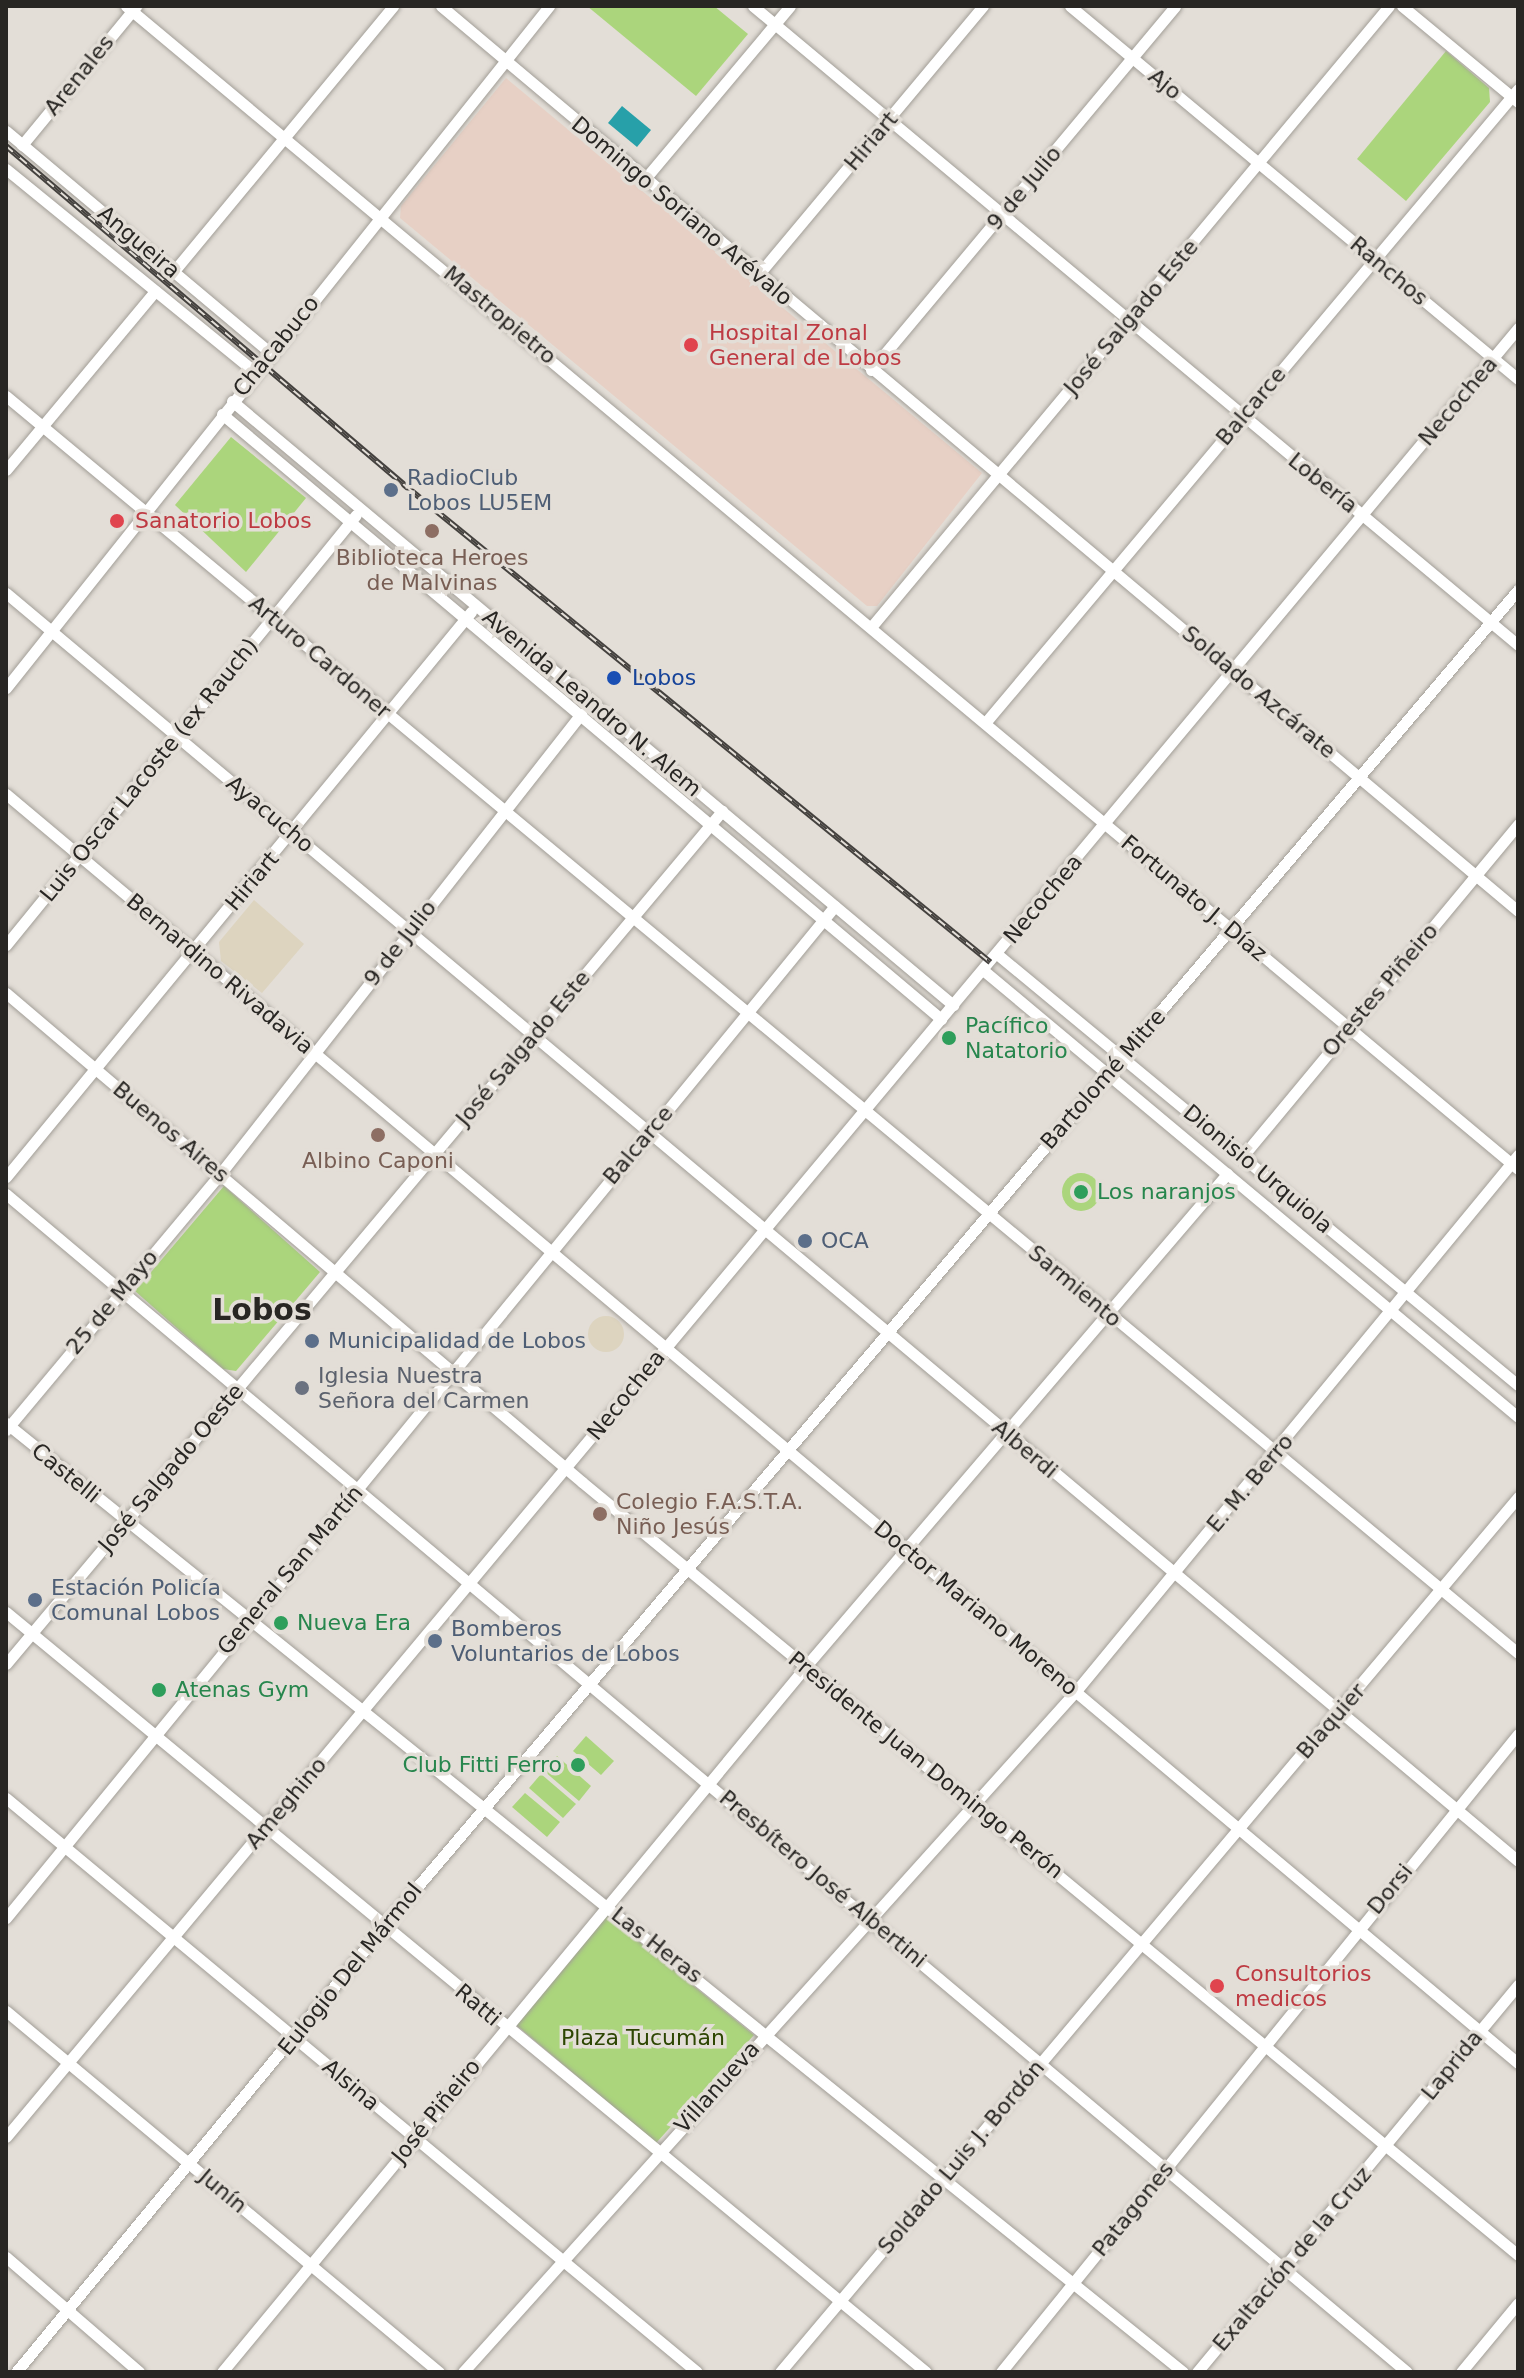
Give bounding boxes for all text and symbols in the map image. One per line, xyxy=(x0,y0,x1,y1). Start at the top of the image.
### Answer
street label: Arenales xyxy=(39,30,119,120)
street label: Ajo xyxy=(1143,63,1187,105)
street label: Hiriart xyxy=(839,106,903,176)
street label: Domingo Soriano Arévalo xyxy=(566,111,798,311)
street label: 9 de Julio xyxy=(981,141,1067,235)
street label: Angueira xyxy=(93,200,185,284)
street label: Ranchos xyxy=(1345,231,1433,311)
street label: José Salgado Este xyxy=(1058,234,1204,400)
street label: Mastropietro xyxy=(438,260,562,370)
street label: Chacabuco xyxy=(227,290,325,402)
place label: Hospital Zonal General de Lobos xyxy=(709,319,901,370)
marker: Hospital Zonal General de Lobos xyxy=(680,334,702,356)
street label: Necochea xyxy=(1413,351,1503,451)
street label: Balcarce xyxy=(1211,361,1291,451)
street label: Lobería xyxy=(1283,447,1363,519)
place label: RadioClub Lobos LU5EM xyxy=(407,464,552,516)
marker: RadioClub Lobos LU5EM xyxy=(382,481,400,499)
place label: Sanatorio Lobos xyxy=(135,508,312,534)
marker: Sanatorio Lobos xyxy=(106,510,128,532)
marker: Biblioteca Heroes de Malvinas xyxy=(423,522,441,540)
place label: Biblioteca Heroes de Malvinas xyxy=(336,544,528,596)
street label: Arturo Cardoner xyxy=(244,590,396,724)
street label: Avenida Leandro N. Alem xyxy=(477,604,707,802)
street label: Soldado Azcárate xyxy=(1177,620,1341,764)
street label: Luis Oscar Lacoste (ex Rauch) xyxy=(35,633,263,907)
place label: Lobos xyxy=(632,665,696,691)
marker: Lobos xyxy=(603,667,625,689)
street label: Ayacucho xyxy=(221,770,319,858)
street label: Fortunato J. Díaz xyxy=(1116,829,1272,967)
street label: Hiriart xyxy=(220,846,284,916)
street label: Necochea xyxy=(998,849,1088,949)
street label: Bernardino Rivadavia xyxy=(121,888,319,1060)
street label: 9 de Julio xyxy=(358,895,442,991)
street label: Orestes Piñeiro xyxy=(1317,918,1443,1062)
street label: José Salgado Este xyxy=(450,965,596,1131)
street label: Bartolomé Mitre xyxy=(1035,1004,1171,1154)
place label: Pacífico Natatorio xyxy=(965,1012,1068,1064)
marker: Pacífico Natatorio xyxy=(940,1029,958,1047)
street label: Buenos Aires xyxy=(108,1076,234,1188)
street label: Dionisio Urquiola xyxy=(1178,1099,1338,1239)
street label: Balcarce xyxy=(598,1100,678,1190)
marker: Albino Caponi xyxy=(369,1126,387,1144)
place label: Albino Caponi xyxy=(302,1148,454,1174)
place label: Los naranjos xyxy=(1097,1179,1236,1205)
marker: Los naranjos xyxy=(1072,1183,1090,1201)
place label: OCA xyxy=(821,1228,869,1254)
marker: OCA xyxy=(796,1232,814,1250)
street label: Sarmiento xyxy=(1023,1240,1127,1332)
street label: 25 de Mayo xyxy=(61,1244,163,1360)
district label: Lobos xyxy=(212,1292,312,1328)
place label: Municipalidad de Lobos xyxy=(328,1328,586,1354)
marker: Municipalidad de Lobos xyxy=(303,1332,321,1350)
street label: Necochea xyxy=(582,1344,670,1446)
place label: Iglesia Nuestra Señora del Carmen xyxy=(318,1362,529,1414)
street label: José Salgado Oeste xyxy=(93,1378,249,1558)
marker: Iglesia Nuestra Señora del Carmen xyxy=(293,1379,311,1397)
street label: Alberdi xyxy=(987,1414,1063,1484)
street label: E. M. Berro xyxy=(1201,1428,1299,1538)
street label: Castelli xyxy=(26,1437,106,1509)
street label: General San Martín xyxy=(212,1480,368,1660)
place label: Colegio F.A.S.T.A. Niño Jesús xyxy=(616,1488,803,1540)
marker: Colegio F.A.S.T.A. Niño Jesús xyxy=(591,1505,609,1523)
street label: Doctor Mariano Moreno xyxy=(869,1515,1083,1701)
place label: Estación Policía Comunal Lobos xyxy=(51,1574,221,1626)
marker: Estación Policía Comunal Lobos xyxy=(26,1591,44,1609)
place label: Nueva Era xyxy=(297,1610,411,1636)
marker: Nueva Era xyxy=(272,1614,290,1632)
place label: Bomberos Voluntarios de Lobos xyxy=(451,1615,680,1666)
marker: Bomberos Voluntarios de Lobos xyxy=(426,1632,444,1650)
street label: Presidente Juan Domingo Perón xyxy=(783,1646,1069,1884)
place label: Atenas Gym xyxy=(175,1677,309,1703)
street label: Blaquier xyxy=(1291,1678,1371,1764)
marker: Atenas Gym xyxy=(150,1681,168,1699)
street label: Ameghino xyxy=(240,1752,332,1854)
place label: Club Fitti Ferro xyxy=(402,1752,562,1778)
marker: Club Fitti Ferro xyxy=(569,1756,587,1774)
street label: Presbítero José Albertini xyxy=(714,1785,932,1973)
street label: Dorsi xyxy=(1362,1859,1418,1919)
street label: Eulogio Del Mármol xyxy=(273,1878,427,2060)
street label: Las Heras xyxy=(606,1901,708,1989)
place label: Consultorios medicos xyxy=(1235,1960,1371,2012)
marker: Consultorios medicos xyxy=(1206,1975,1228,1997)
street label: Ratti xyxy=(450,1978,506,2032)
park label: Plaza Tucumán xyxy=(561,2025,725,2051)
street label: Laprida xyxy=(1416,2025,1488,2105)
street label: Villanueva xyxy=(669,2036,765,2138)
street label: Alsina xyxy=(317,2054,385,2116)
street label: José Piñeiro xyxy=(386,2054,486,2168)
street label: Soldado Luis J. Bordón xyxy=(872,2055,1050,2259)
street label: Patagones xyxy=(1087,2156,1179,2262)
street label: Exaltación de la Cruz xyxy=(1207,2162,1377,2356)
street label: Junín xyxy=(194,2163,252,2219)

